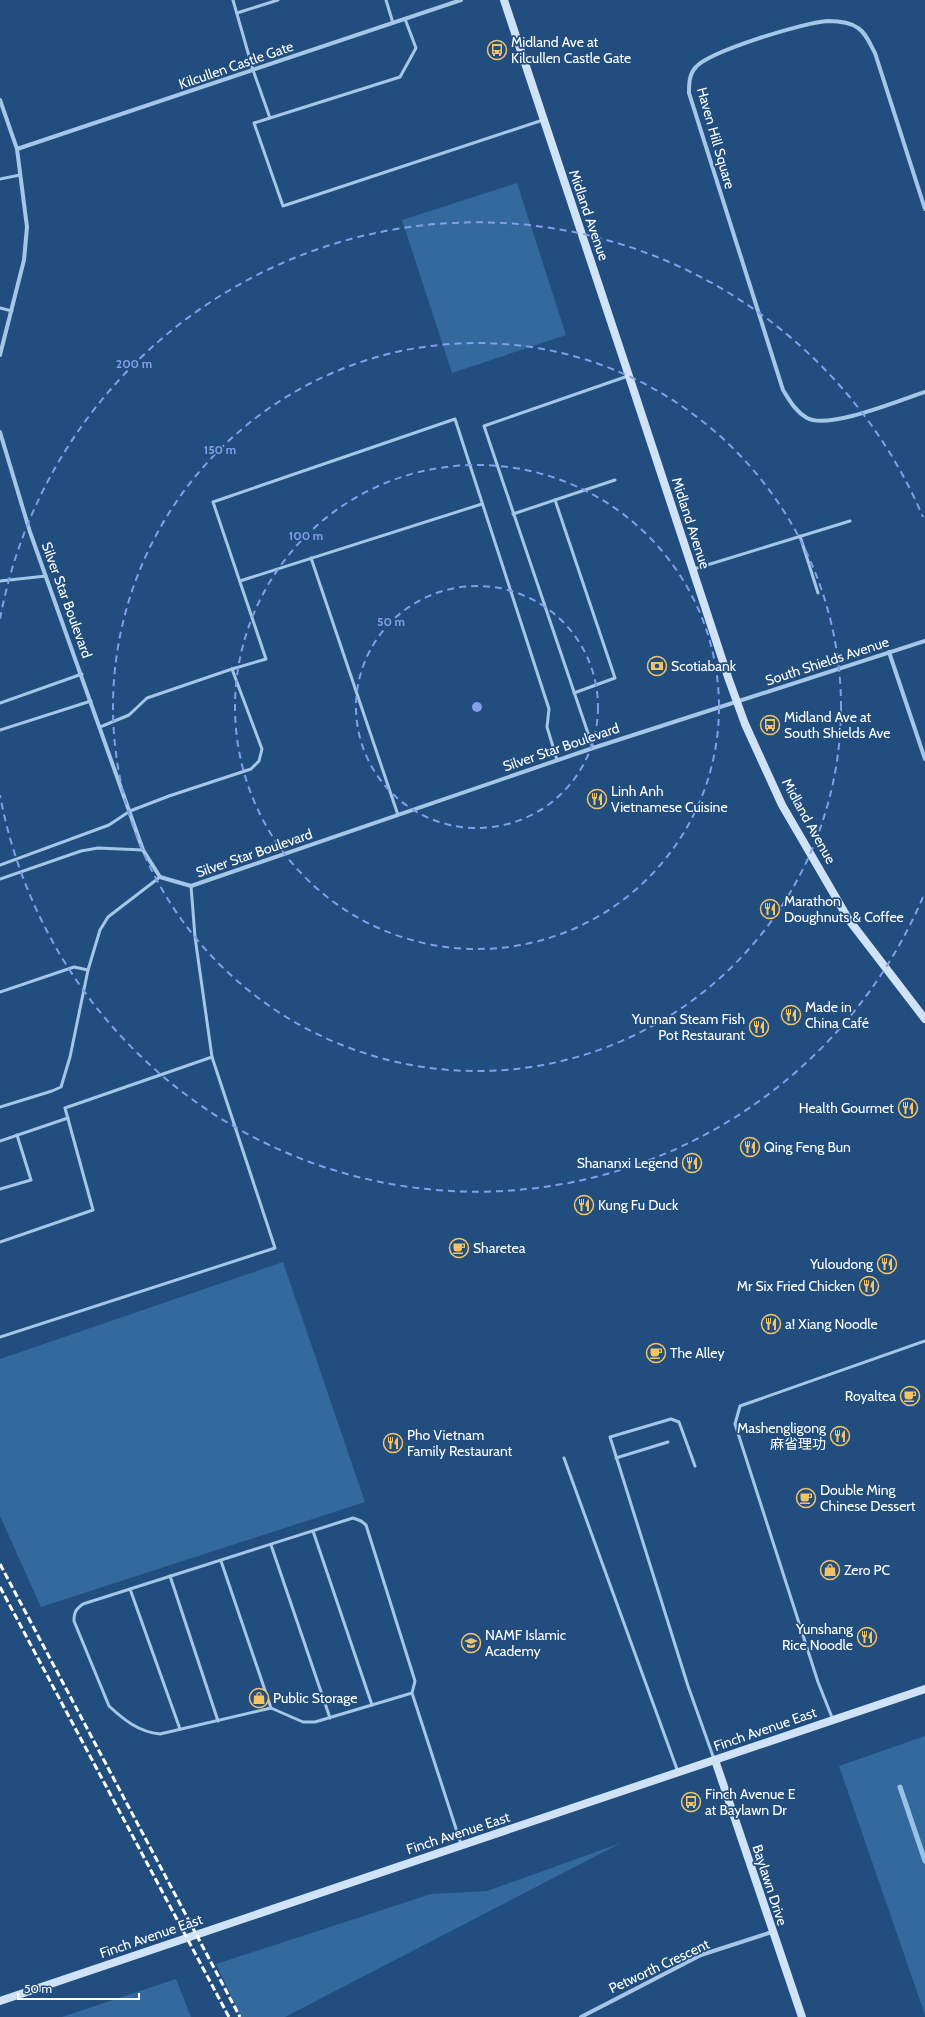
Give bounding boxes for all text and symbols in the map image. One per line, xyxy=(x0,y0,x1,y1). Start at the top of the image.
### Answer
place label: Midland Ave at Kilcullen Castle Gate xyxy=(511,33,631,67)
street label: Kilcullen Castle Gate xyxy=(176,37,296,93)
bus stop icon: Midland Ave at Kilcullen Castle Gate xyxy=(486,39,508,61)
street label: Haven Hill Square xyxy=(693,85,739,191)
street label: Midland Avenue xyxy=(565,167,613,263)
text: 200 m xyxy=(116,356,152,371)
text: 150 m xyxy=(204,442,236,457)
street label: Midland Avenue xyxy=(668,475,714,571)
text: 100 m xyxy=(289,528,323,543)
street label: Silver Star Boulevard xyxy=(38,540,96,660)
text: 50 m xyxy=(377,614,405,629)
street label: South Shields Avenue xyxy=(763,633,891,689)
bank icon: Scotiabank xyxy=(646,655,668,677)
place label: Scotiabank xyxy=(671,657,737,675)
centre of rings xyxy=(470,700,484,714)
place label: Midland Ave at South Shields Ave xyxy=(784,708,891,742)
bus stop icon: Midland Ave at South Shields Ave xyxy=(759,714,781,736)
street label: Silver Star Boulevard xyxy=(500,719,622,775)
street label: Midland Avenue xyxy=(778,775,840,867)
place label: Linh Anh Vietnamese Cuisine xyxy=(611,782,728,816)
restaurant icon: Linh Anh Vietnamese Cuisine xyxy=(586,788,608,810)
street label: Silver Star Boulevard xyxy=(193,825,315,881)
place label: Marathon Doughnuts & Coffee xyxy=(784,892,904,926)
restaurant icon: Marathon Doughnuts & Coffee xyxy=(759,898,781,920)
place label: Made in China Café xyxy=(805,998,869,1032)
restaurant icon: Made in China Café xyxy=(780,1004,802,1026)
place label: Yunnan Steam Fish Pot Restaurant xyxy=(631,1010,745,1044)
restaurant icon: Yunnan Steam Fish Pot Restaurant xyxy=(748,1016,770,1038)
restaurant icon: Health Gourmet xyxy=(897,1097,919,1119)
place label: Health Gourmet xyxy=(799,1099,894,1117)
restaurant icon: Qing Feng Bun xyxy=(739,1136,761,1158)
place label: Qing Feng Bun xyxy=(764,1138,851,1156)
restaurant icon: Shananxi Legend xyxy=(681,1152,703,1174)
place label: Shananxi Legend xyxy=(577,1154,678,1172)
restaurant icon: Kung Fu Duck xyxy=(573,1194,595,1216)
place label: Kung Fu Duck xyxy=(598,1196,679,1214)
cafe icon: Sharetea xyxy=(448,1237,470,1259)
place label: Sharetea xyxy=(473,1239,526,1257)
restaurant icon: Yuloudong xyxy=(876,1253,898,1275)
place label: Yuloudong xyxy=(809,1255,874,1273)
restaurant icon: Mr Six Fried Chicken xyxy=(858,1275,880,1297)
place label: Mr Six Fried Chicken xyxy=(737,1277,855,1295)
restaurant icon: a! Xiang Noodle xyxy=(760,1313,782,1335)
place label: a! Xiang Noodle xyxy=(785,1315,878,1333)
cafe icon: The Alley xyxy=(645,1342,667,1364)
place label: The Alley xyxy=(670,1344,725,1362)
cafe icon: Royaltea xyxy=(899,1385,921,1407)
place label: Royaltea xyxy=(845,1387,896,1405)
place label: Mashengligong 麻省理功 xyxy=(737,1419,827,1453)
restaurant icon: Mashengligong 麻省理功 xyxy=(829,1425,851,1447)
place label: Pho Vietnam Family Restaurant xyxy=(407,1426,513,1460)
restaurant icon: Pho Vietnam Family Restaurant xyxy=(382,1432,404,1454)
place label: Double Ming Chinese Dessert xyxy=(820,1481,916,1515)
cafe icon: Double Ming Chinese Dessert xyxy=(795,1487,817,1509)
shop icon: Zero PC xyxy=(819,1559,841,1581)
place label: Zero PC xyxy=(844,1561,891,1579)
place label: Yunshang Rice Noodle xyxy=(782,1620,854,1654)
place label: NAMF Islamic Academy xyxy=(485,1626,566,1660)
restaurant icon: Yunshang Rice Noodle xyxy=(856,1626,878,1648)
school or university icon: NAMF Islamic Academy xyxy=(460,1632,482,1654)
shop icon: Public Storage xyxy=(248,1687,270,1709)
place label: Public Storage xyxy=(273,1689,357,1707)
street label: Finch Avenue East xyxy=(711,1703,819,1755)
place label: Finch Avenue E at Baylawn Dr xyxy=(705,1785,796,1819)
bus stop icon: Finch Avenue E at Baylawn Dr xyxy=(680,1791,702,1813)
street label: Finch Avenue East xyxy=(404,1808,512,1858)
street label: Baylawn Drive xyxy=(748,1842,792,1928)
street label: Finch Avenue East xyxy=(97,1910,205,1962)
street label: Petworth Crescent xyxy=(606,1935,712,1997)
scale bar xyxy=(18,1975,139,2001)
text: 50 m xyxy=(24,1981,52,1996)

